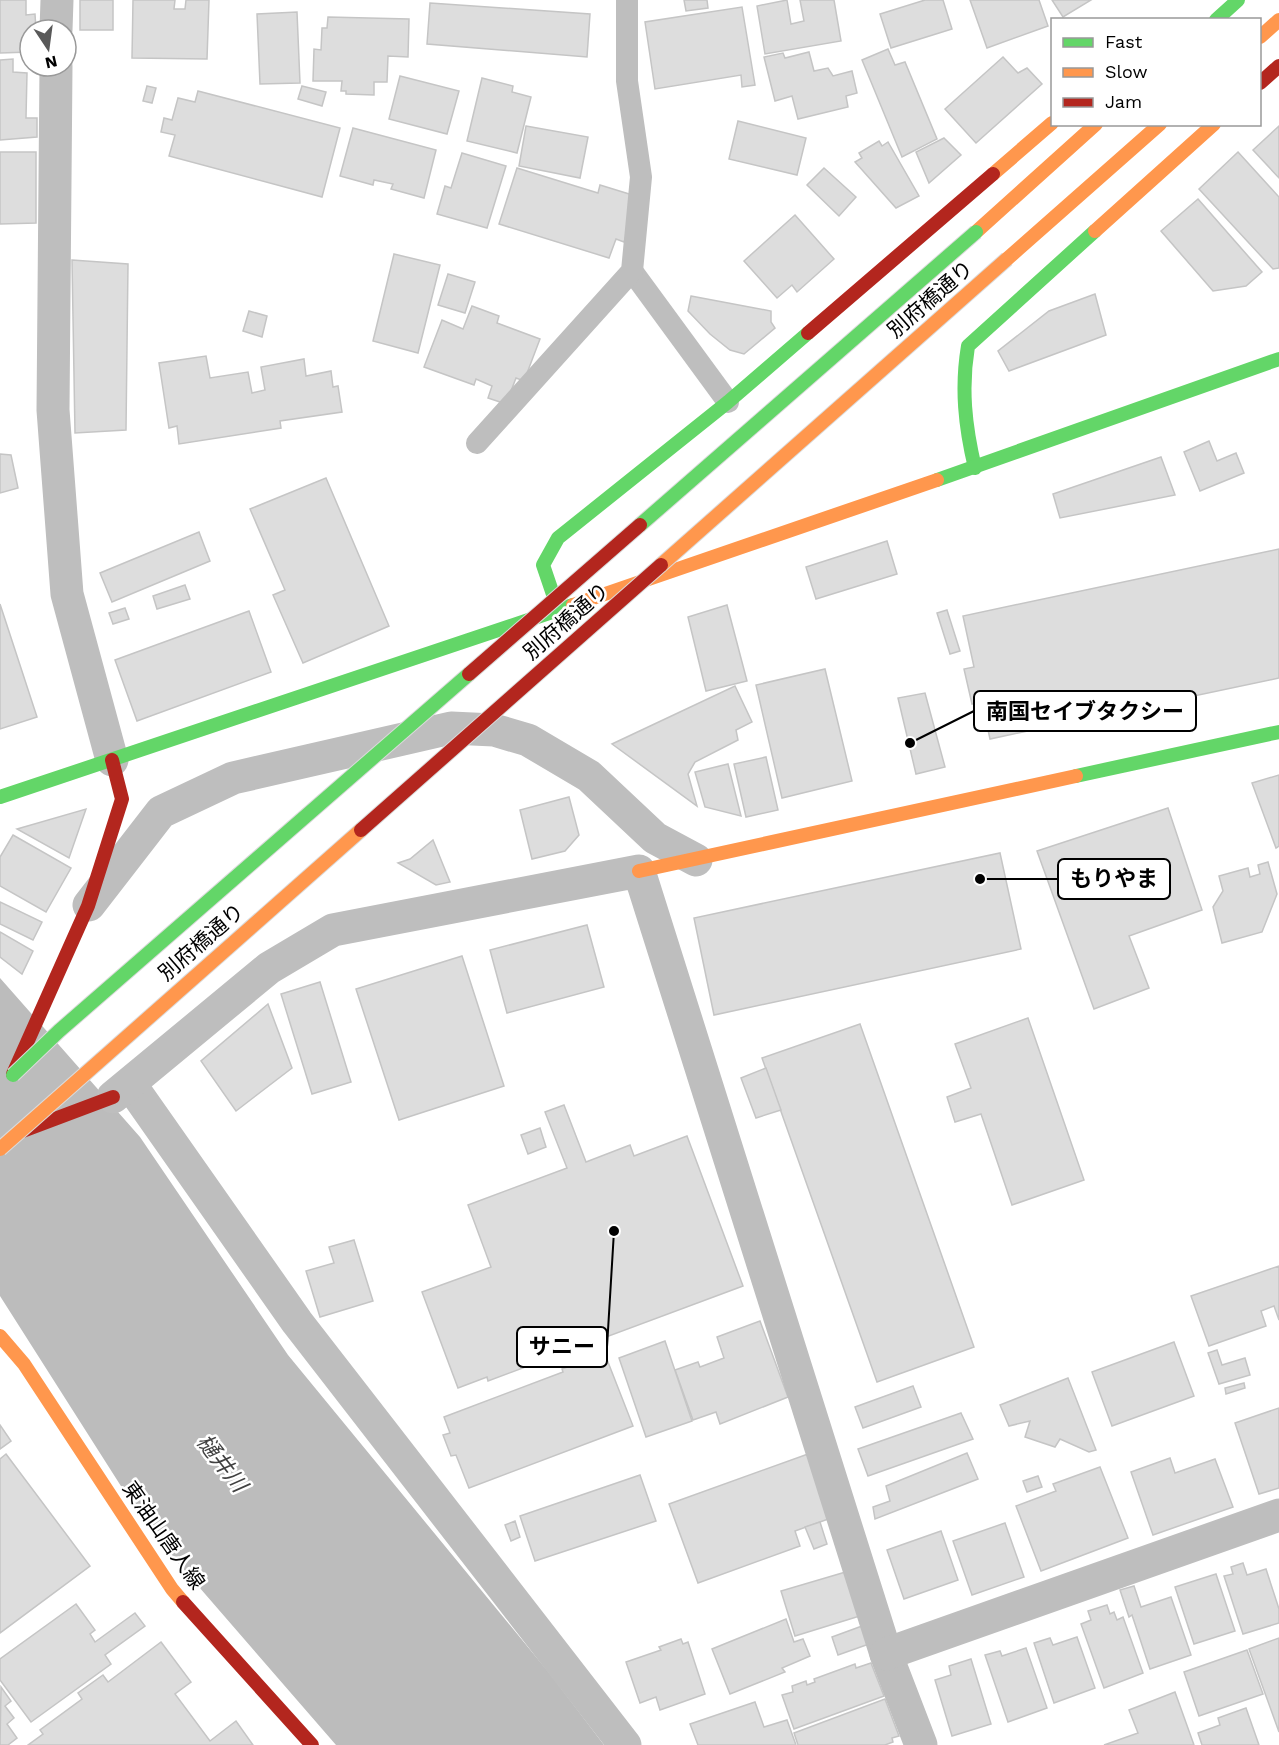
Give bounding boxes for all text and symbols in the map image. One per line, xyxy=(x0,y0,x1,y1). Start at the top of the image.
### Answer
north arrow xyxy=(18,18,78,78)
legend xyxy=(1051,18,1261,126)
text: Fast xyxy=(1105,31,1143,52)
text: N xyxy=(43,52,59,73)
text: Slow xyxy=(1105,61,1148,82)
text: Jam xyxy=(1105,91,1142,112)
street label: 別府橋通り xyxy=(882,255,978,343)
street label: 別府橋通り xyxy=(518,577,614,665)
callout: 南国セイブタクシー xyxy=(974,691,1196,731)
text: 南国セイブタクシー xyxy=(986,699,1184,724)
callout: もりやま xyxy=(1058,859,1170,899)
text: もりやま xyxy=(1070,866,1158,891)
street label: 別府橋通り xyxy=(153,898,249,986)
callout: サニー xyxy=(517,1327,607,1367)
text: サニー xyxy=(529,1334,595,1359)
water label: 樋井川 xyxy=(192,1429,253,1498)
street label: 東油山唐人線 xyxy=(118,1476,210,1594)

